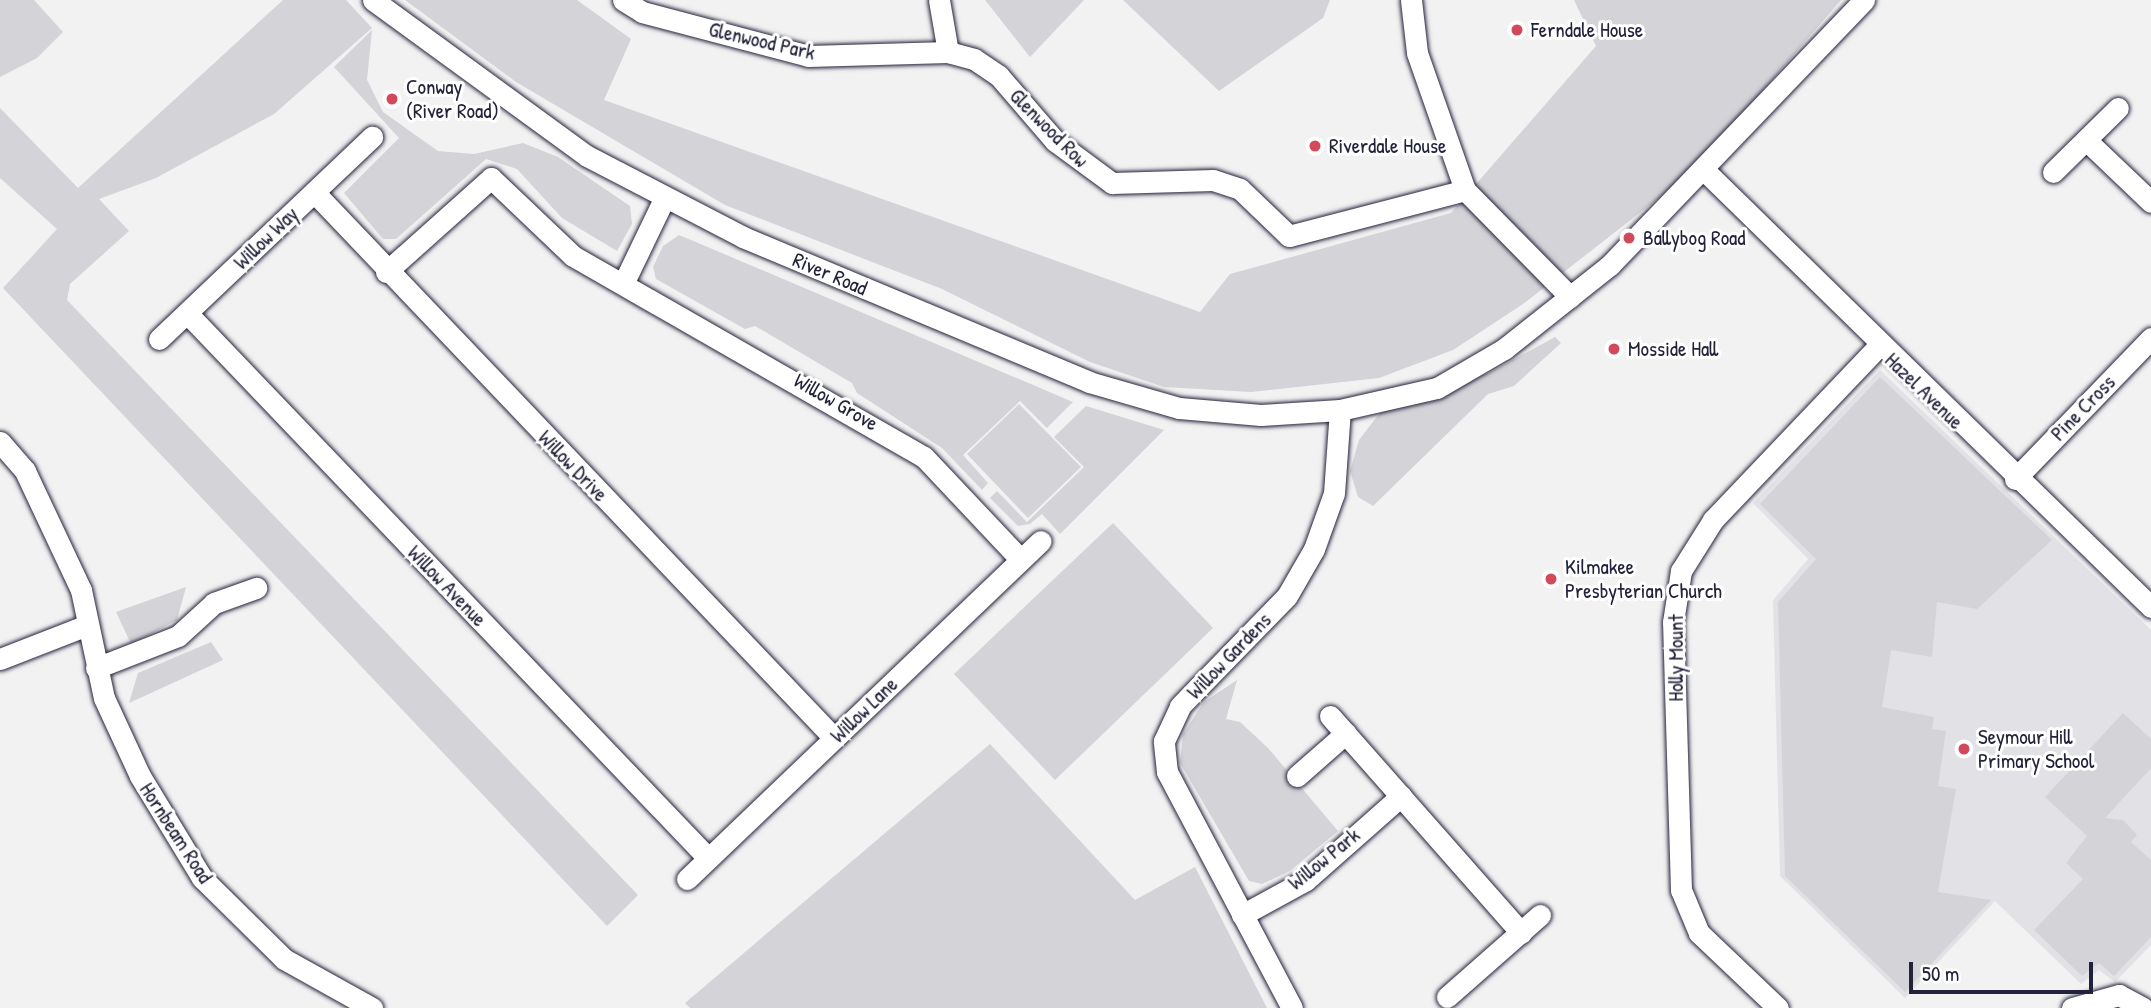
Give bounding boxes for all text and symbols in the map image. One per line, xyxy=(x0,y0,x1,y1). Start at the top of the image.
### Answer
street label: Glenwood Park xyxy=(706,17,818,65)
place label: Ferndale House xyxy=(1531,17,1643,43)
marker: Ferndale House xyxy=(1509,22,1525,38)
place label: Conway (River Road) xyxy=(406,74,499,124)
street label: Glenwood Row xyxy=(1004,83,1094,173)
marker: Conway (River Road) xyxy=(384,91,400,107)
place label: Riverdale House xyxy=(1329,133,1446,159)
marker: Riverdale House xyxy=(1307,138,1323,154)
street label: Willow Way xyxy=(229,201,303,275)
place label: Ballybog Road xyxy=(1643,225,1746,251)
marker: Ballybog Road xyxy=(1621,230,1637,246)
street label: River Road xyxy=(789,247,871,301)
place label: Mosside Hall xyxy=(1628,336,1718,362)
marker: Mosside Hall xyxy=(1606,341,1622,357)
street label: Hazel Avenue xyxy=(1880,348,1968,434)
street label: Willow Grove xyxy=(789,368,883,436)
street label: Pine Cross xyxy=(2046,370,2120,446)
street label: Willow Drive xyxy=(533,425,613,507)
street label: Willow Avenue xyxy=(402,540,492,632)
place label: Kilmakee Presbyterian Church xyxy=(1565,554,1722,604)
marker: Kilmakee Presbyterian Church xyxy=(1543,571,1559,587)
street label: Willow Gardens xyxy=(1182,608,1276,704)
street label: Holly Mount xyxy=(1663,614,1689,702)
street label: Willow Lane xyxy=(825,672,903,748)
place label: Seymour Hill Primary School xyxy=(1978,724,2094,774)
marker: Seymour Hill Primary School xyxy=(1956,741,1972,757)
street label: Hornbeam Road xyxy=(134,778,218,888)
street label: Willow Park xyxy=(1283,823,1365,895)
scale bar xyxy=(1913,948,2097,992)
text: 50 m xyxy=(1922,959,1959,988)

